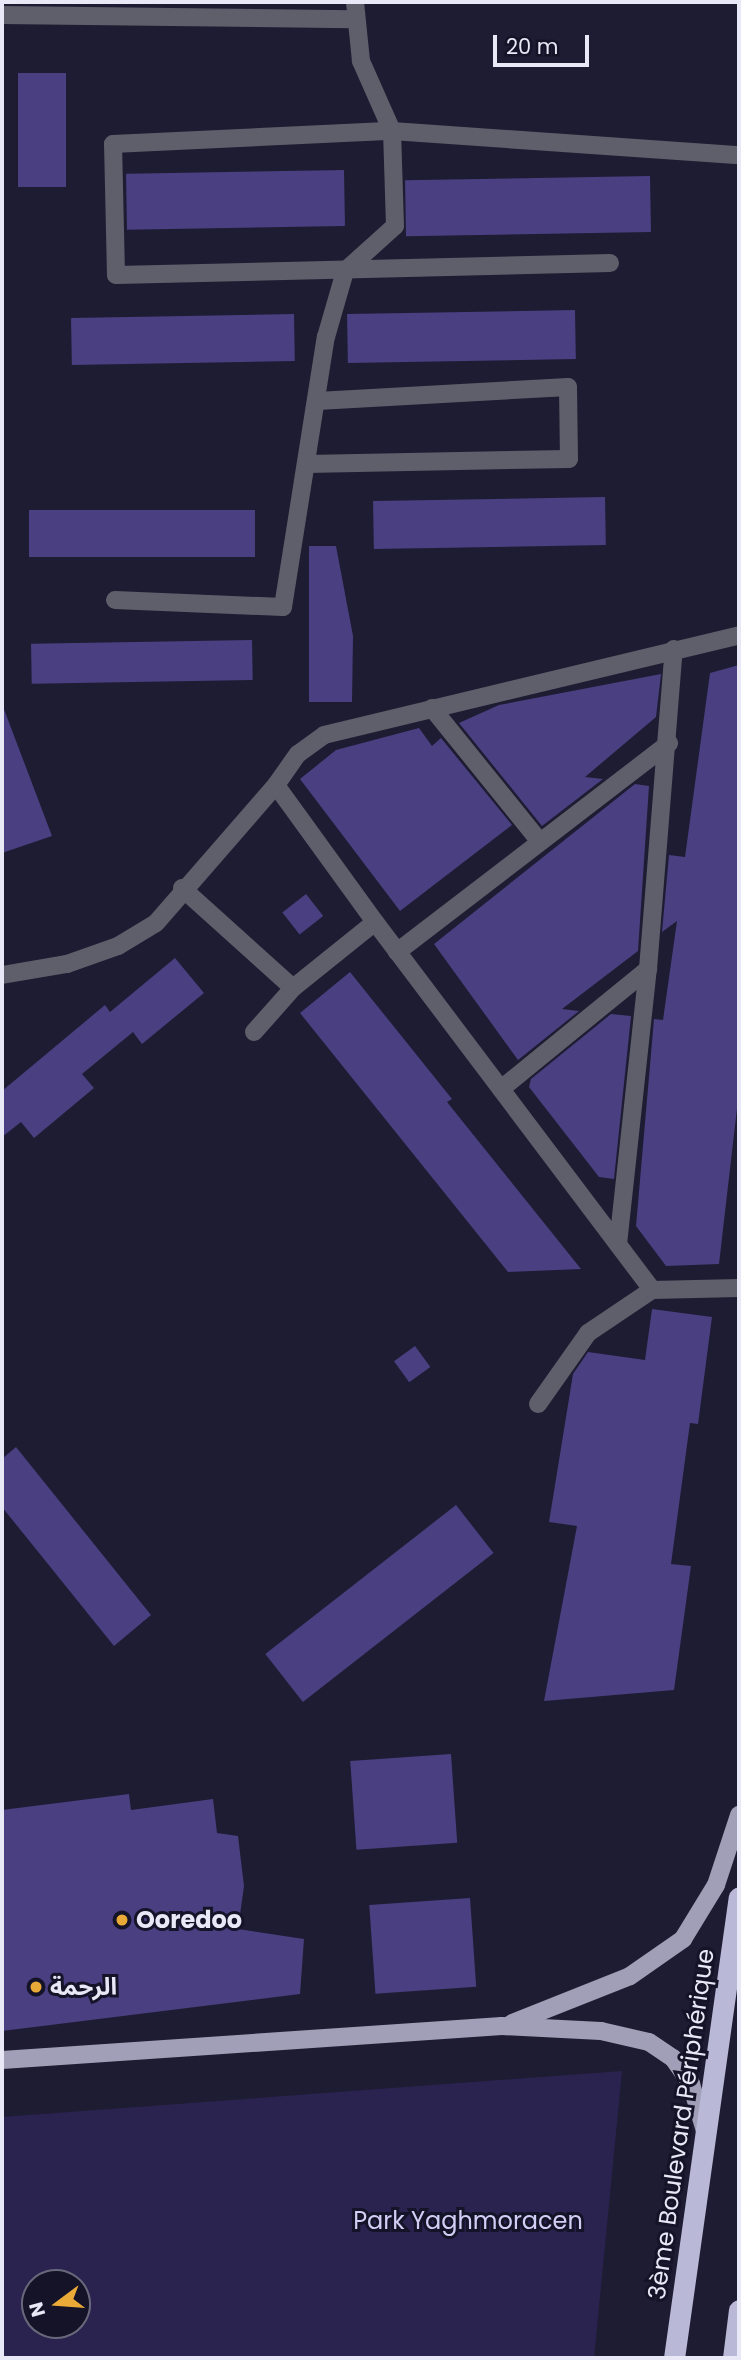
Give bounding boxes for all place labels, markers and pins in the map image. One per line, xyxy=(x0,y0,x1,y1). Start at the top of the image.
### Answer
place label: Ooredoo xyxy=(136,1906,242,1934)
marker: Ooredoo xyxy=(114,1912,130,1928)
place label: الرحمة xyxy=(50,1973,117,2001)
marker: الرحمة xyxy=(28,1979,44,1995)

